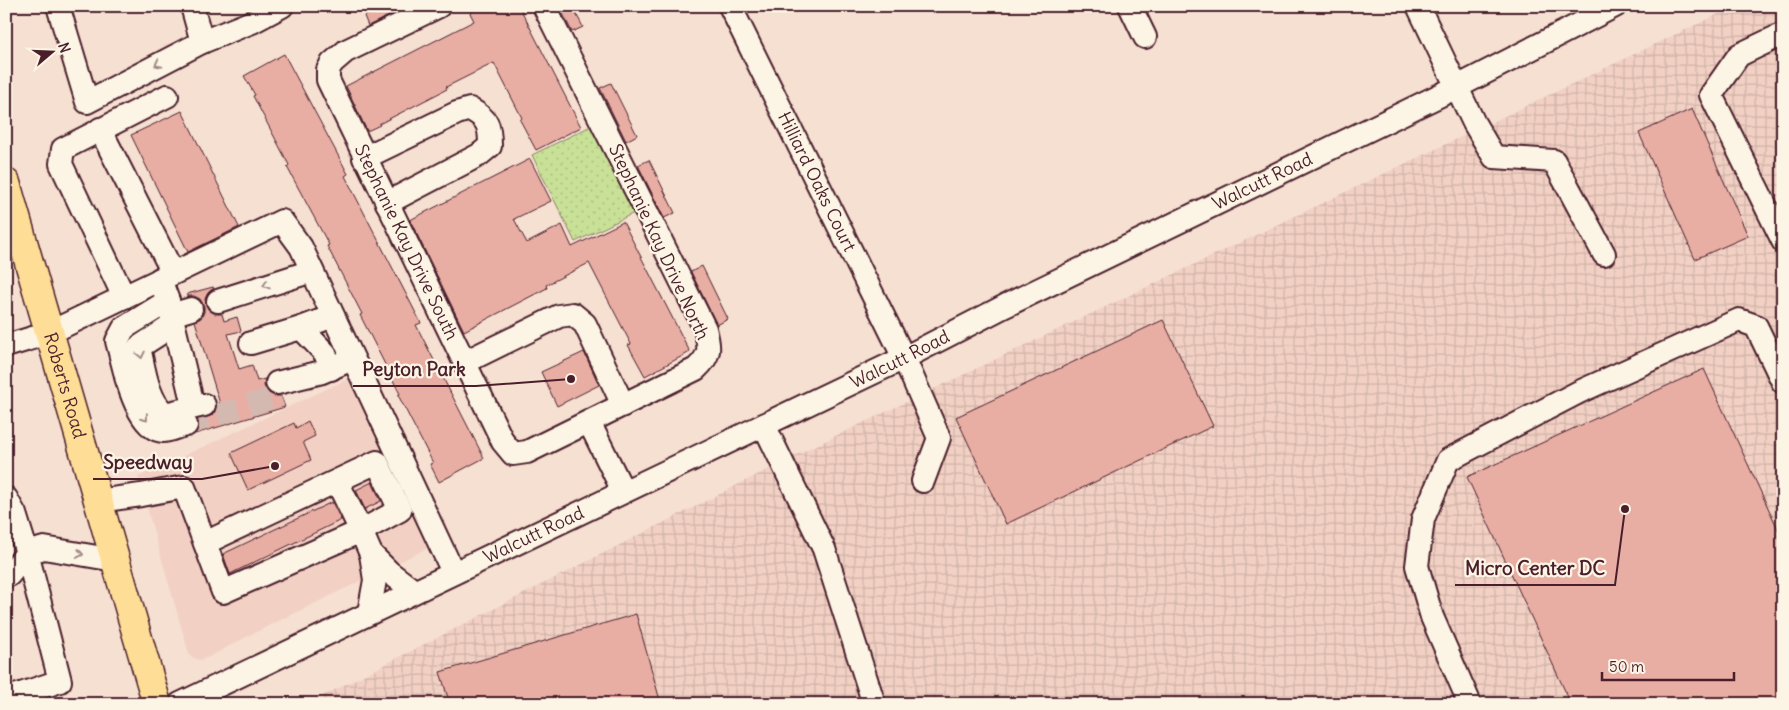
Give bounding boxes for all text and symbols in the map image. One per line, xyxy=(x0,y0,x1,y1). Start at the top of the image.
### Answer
north arrow xyxy=(28,28,78,78)
text: N xyxy=(54,40,74,55)
one-way arrow xyxy=(155,58,164,68)
street label: Hilliard Oaks Court xyxy=(773,108,862,255)
street label: Stephanie Kay Drive South xyxy=(350,140,464,344)
street label: Stephanie Kay Drive North xyxy=(604,140,715,343)
street label: Walcutt Road xyxy=(1208,147,1316,215)
one-way arrow xyxy=(262,280,270,290)
street label: Walcutt Road xyxy=(846,324,954,393)
street label: Roberts Road xyxy=(39,330,92,442)
one-way arrow xyxy=(135,350,146,359)
callout: Peyton Park xyxy=(353,352,476,386)
text: Peyton Park xyxy=(362,357,466,381)
one-way arrow xyxy=(140,412,148,421)
callout: Speedway xyxy=(93,445,202,479)
text: Speedway xyxy=(103,450,193,474)
street label: Walcutt Road xyxy=(480,501,588,568)
one-way arrow xyxy=(75,548,84,558)
callout: Micro Center DC xyxy=(1455,551,1615,585)
text: Micro Center DC xyxy=(1465,556,1605,580)
scale bar xyxy=(1602,650,1734,682)
text: 50 m xyxy=(1609,657,1644,676)

